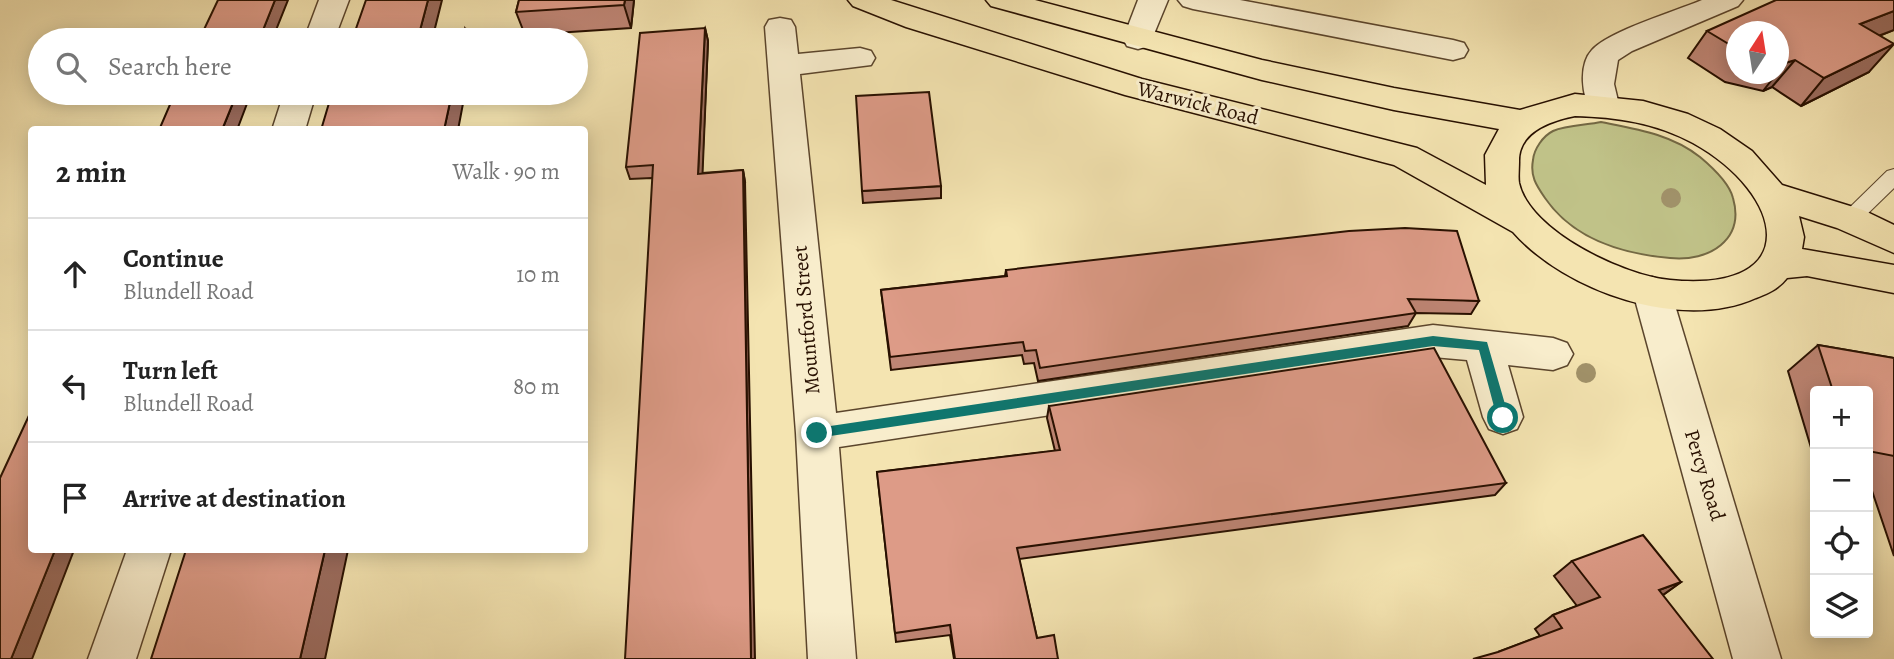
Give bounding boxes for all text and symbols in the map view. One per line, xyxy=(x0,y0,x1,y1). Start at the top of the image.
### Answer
north arrow xyxy=(1726,21,1789,84)
search box xyxy=(28,28,588,105)
icon: search xyxy=(52,48,90,86)
text: Search here xyxy=(108,49,232,84)
street label: Warwick Road xyxy=(1133,74,1262,132)
text: 2 min xyxy=(56,152,126,192)
text: Walk · 90 m xyxy=(453,156,560,187)
text: Continue xyxy=(123,241,224,276)
street label: Mountford Street xyxy=(786,244,826,396)
icon: ahead xyxy=(56,255,94,293)
text: 10 m xyxy=(516,259,560,290)
text: Blundell Road xyxy=(123,276,254,307)
text: Turn left xyxy=(123,353,218,388)
icon: left xyxy=(56,367,94,405)
text: 80 m xyxy=(513,371,560,402)
map controls xyxy=(1810,386,1873,638)
button: + xyxy=(1810,386,1873,449)
text: Blundell Road xyxy=(123,388,254,419)
route start xyxy=(1487,402,1518,433)
route end xyxy=(801,417,832,448)
street label: Percy Road xyxy=(1678,426,1732,525)
button: − xyxy=(1810,449,1873,512)
icon: arrive xyxy=(56,479,94,517)
text: Arrive at destination xyxy=(123,481,346,516)
button: locate xyxy=(1810,512,1873,575)
button: layers xyxy=(1810,575,1873,638)

